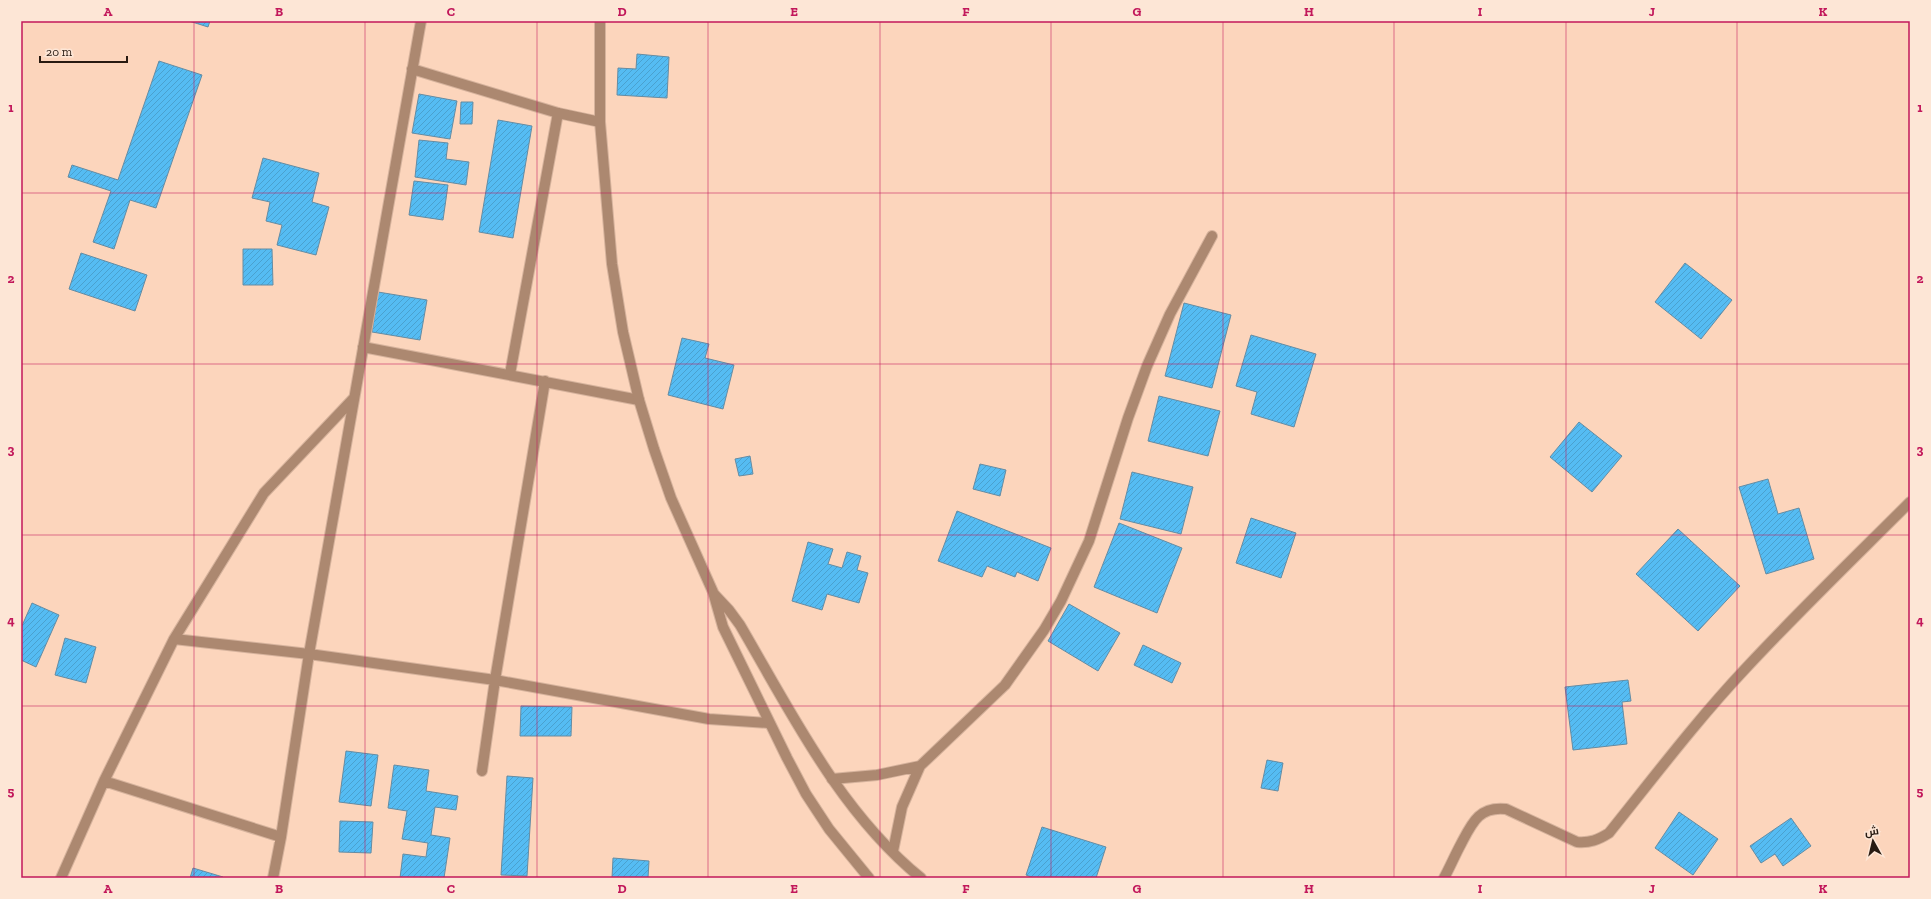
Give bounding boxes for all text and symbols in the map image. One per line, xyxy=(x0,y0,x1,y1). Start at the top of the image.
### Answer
text: A xyxy=(104,4,113,19)
text: B xyxy=(275,4,283,19)
text: C xyxy=(447,4,455,19)
text: D xyxy=(617,4,627,19)
text: E xyxy=(790,4,798,19)
text: F xyxy=(962,4,970,19)
text: G xyxy=(1133,4,1142,19)
text: H xyxy=(1304,4,1314,19)
text: I xyxy=(1478,4,1483,19)
text: J xyxy=(1649,4,1655,19)
text: K xyxy=(1819,4,1828,19)
scale bar xyxy=(40,38,127,64)
text: 20 m xyxy=(46,45,73,59)
text: 1 xyxy=(8,100,14,115)
text: 1 xyxy=(1917,100,1923,115)
text: 2 xyxy=(8,271,15,286)
text: 2 xyxy=(1917,271,1924,286)
text: 3 xyxy=(8,442,15,457)
text: 3 xyxy=(1917,442,1924,457)
text: 4 xyxy=(7,613,15,628)
text: 4 xyxy=(1916,613,1924,628)
text: 5 xyxy=(8,784,15,799)
text: 5 xyxy=(1917,784,1924,799)
north arrow xyxy=(1853,821,1893,861)
text: ش xyxy=(1864,824,1880,839)
text: A xyxy=(104,881,113,896)
text: B xyxy=(275,881,283,896)
text: C xyxy=(447,881,455,896)
text: D xyxy=(617,881,627,896)
text: E xyxy=(790,881,798,896)
text: F xyxy=(962,881,970,896)
text: G xyxy=(1133,881,1142,896)
text: H xyxy=(1304,881,1314,896)
text: I xyxy=(1478,881,1483,896)
text: J xyxy=(1649,881,1655,896)
text: K xyxy=(1819,881,1828,896)

